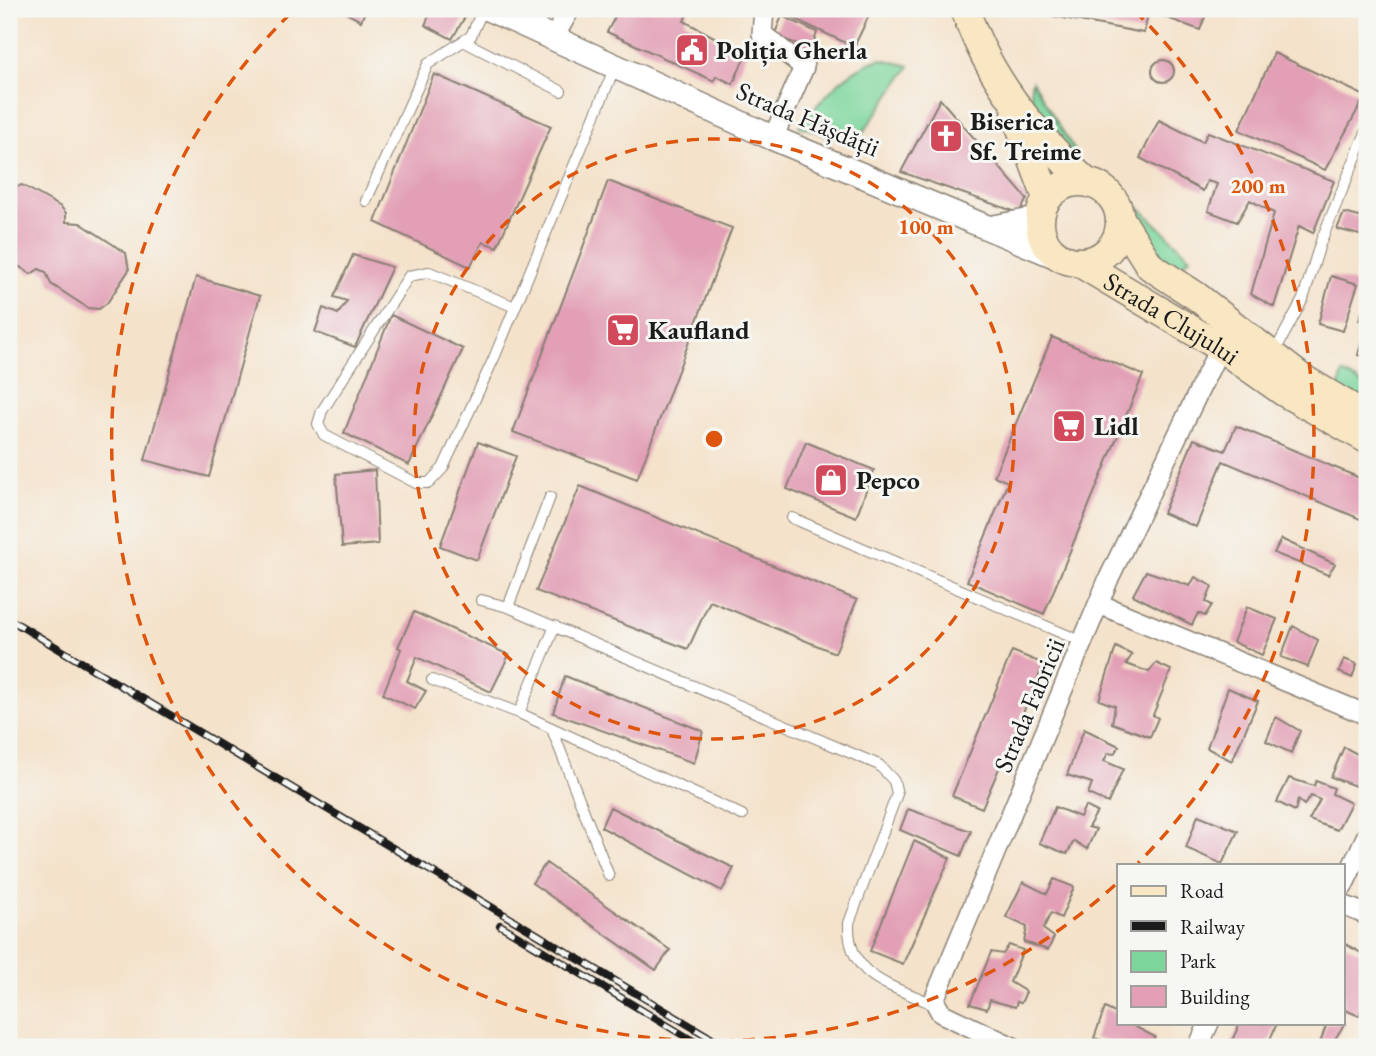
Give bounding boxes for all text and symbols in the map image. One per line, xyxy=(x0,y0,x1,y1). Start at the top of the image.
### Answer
public building icon: Poliția Gherla xyxy=(673,31,711,69)
place label: Poliția Gherla xyxy=(716,33,868,67)
street label: Strada Hășdății xyxy=(731,74,885,164)
place label: Biserica Sf. Treime xyxy=(970,104,1081,168)
church icon: Biserica Sf. Treime xyxy=(927,117,965,155)
text: 200 m xyxy=(1230,172,1286,199)
text: 100 m xyxy=(898,213,954,240)
street label: Strada Clujului xyxy=(1098,264,1246,372)
supermarket icon: Kaufland xyxy=(604,311,642,349)
place label: Kaufland xyxy=(648,313,750,347)
supermarket icon: Lidl xyxy=(1050,407,1088,445)
place label: Lidl xyxy=(1094,409,1139,443)
centre of rings xyxy=(702,427,726,451)
shop icon: Pepco xyxy=(812,461,850,499)
place label: Pepco xyxy=(856,463,920,497)
street label: Strada Fabricii xyxy=(985,633,1073,777)
legend xyxy=(1117,864,1344,1024)
text: Road xyxy=(1180,877,1224,904)
text: Railway xyxy=(1180,913,1246,940)
text: Park xyxy=(1180,947,1217,974)
text: Building xyxy=(1180,983,1250,1010)

